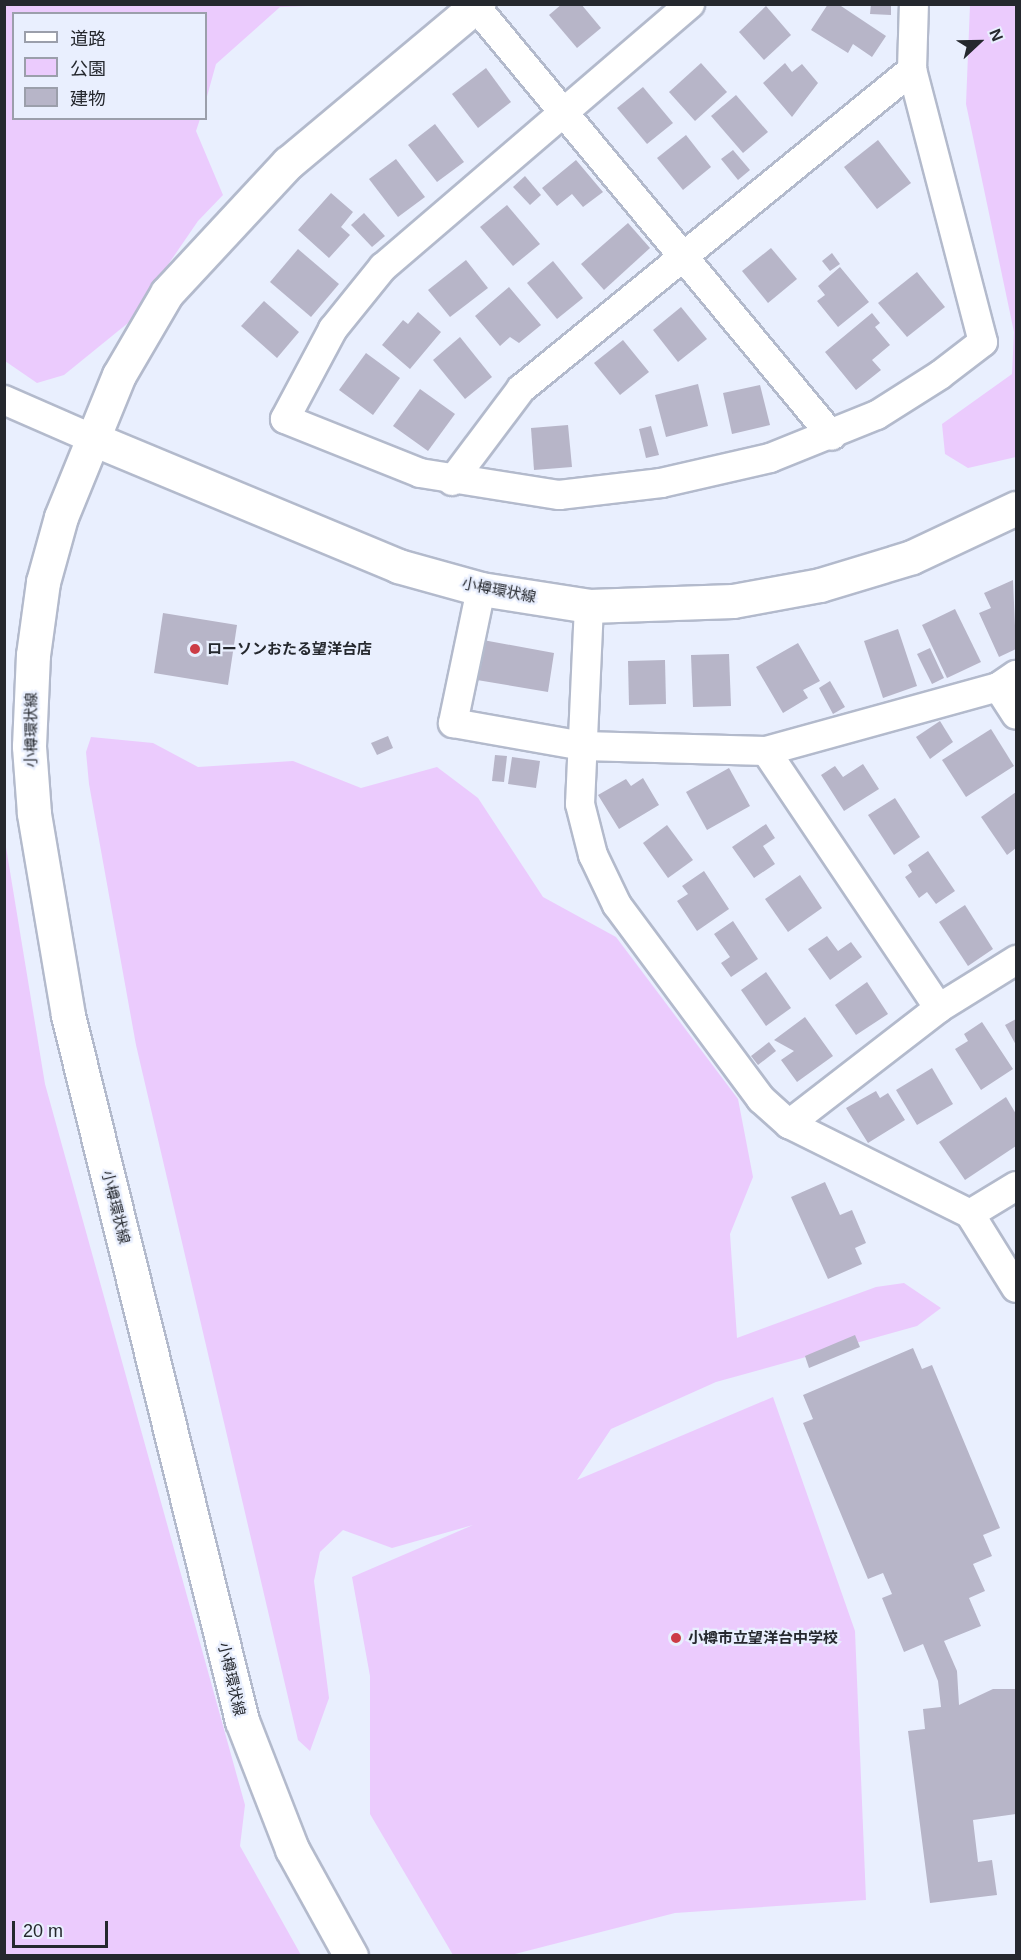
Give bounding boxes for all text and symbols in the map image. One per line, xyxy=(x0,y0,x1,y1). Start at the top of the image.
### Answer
legend xyxy=(12,12,207,120)
north arrow xyxy=(949,12,1009,72)
text: N xyxy=(986,27,1006,44)
text: 道路 xyxy=(70,29,106,49)
text: 公園 xyxy=(70,59,106,79)
text: 建物 xyxy=(70,89,106,109)
street label: 小樽環状線 xyxy=(460,574,538,606)
place label: ローソンおたる望洋台店 xyxy=(207,640,372,658)
marker: ローソンおたる望洋台店 xyxy=(188,642,202,656)
street label: 小樽環状線 xyxy=(22,693,40,767)
street label: 小樽環状線 xyxy=(98,1168,134,1246)
place label: 小樽市立望洋台中学校 xyxy=(688,1629,838,1647)
marker: 小樽市立望洋台中学校 xyxy=(669,1631,683,1645)
street label: 小樽環状線 xyxy=(215,1640,249,1718)
scale bar xyxy=(15,1909,111,1947)
text: 20 m xyxy=(23,1921,63,1941)

